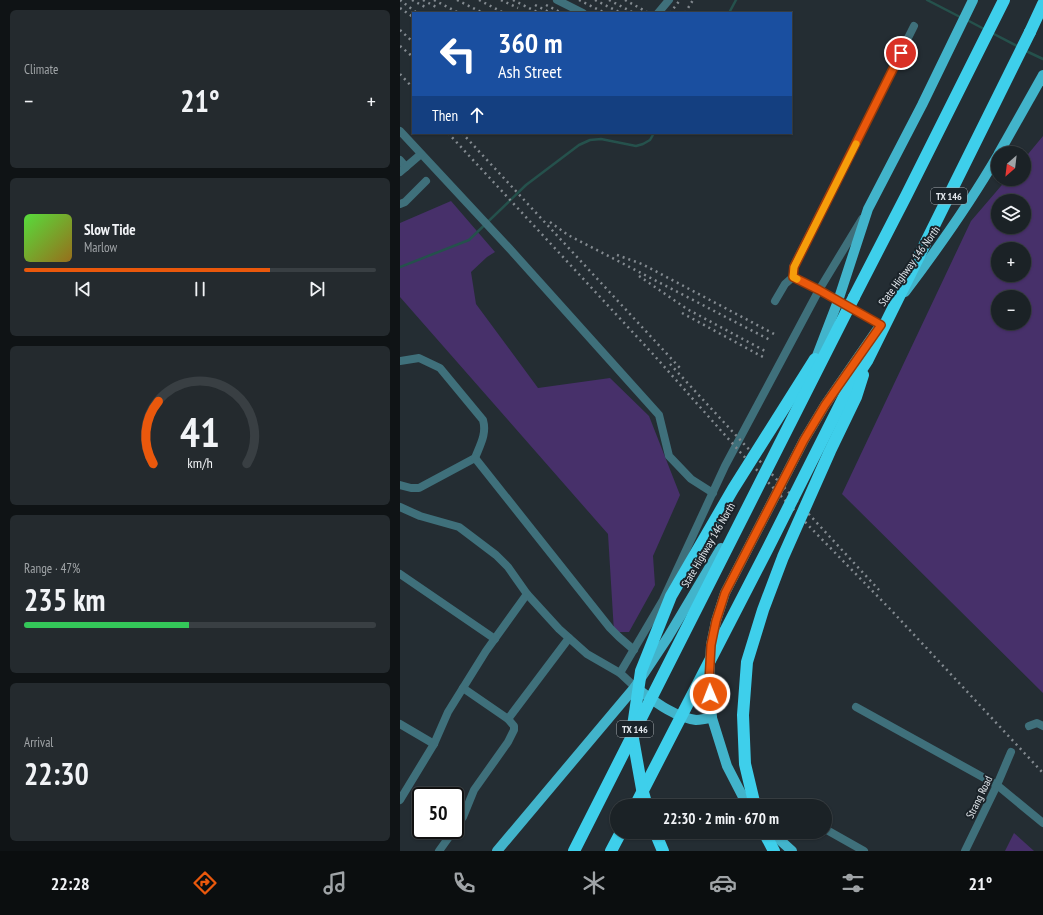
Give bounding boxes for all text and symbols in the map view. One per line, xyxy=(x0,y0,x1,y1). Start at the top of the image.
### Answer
text: 360 m xyxy=(498,24,562,61)
icon: left xyxy=(432,28,484,80)
pin xyxy=(884,36,918,70)
icon: arrive xyxy=(890,42,912,64)
text: Ash Street xyxy=(498,60,562,83)
text: Climate xyxy=(24,61,58,78)
text: 21° xyxy=(180,81,220,120)
text: − xyxy=(24,87,33,115)
text: + xyxy=(367,87,376,115)
icon: ahead xyxy=(466,104,488,126)
text: Then xyxy=(432,106,458,125)
north arrow xyxy=(991,146,1031,186)
map controls xyxy=(991,146,1031,330)
road number: TX 146 xyxy=(931,188,967,204)
button: layers xyxy=(991,194,1031,234)
text: Slow Tide xyxy=(84,220,136,239)
street label: State Highway 146 North xyxy=(875,223,943,309)
text: Marlow xyxy=(84,239,117,256)
button: + xyxy=(991,242,1031,282)
icon: previous xyxy=(72,278,94,300)
icon: pause xyxy=(189,278,211,300)
icon: next xyxy=(306,278,328,300)
button: − xyxy=(991,290,1031,330)
text: 41 xyxy=(180,404,220,457)
text: km/h xyxy=(187,452,213,471)
street label: State Highway 146 North xyxy=(678,500,738,590)
text: Range · 47% xyxy=(24,560,80,577)
text: 235 km xyxy=(24,580,105,619)
position arrow xyxy=(689,673,731,715)
road number: TX 146 xyxy=(617,721,653,737)
text: Arrival xyxy=(24,734,53,751)
text: 22:30 xyxy=(24,754,89,793)
street label: Strang Road xyxy=(963,773,995,821)
speed limit sign: 50 xyxy=(412,787,464,839)
text: 22:30 · 2 min · 670 m xyxy=(663,809,779,828)
icon: directions xyxy=(191,869,219,897)
icon: music xyxy=(321,869,349,897)
icon: phone xyxy=(450,869,478,897)
icon: climate xyxy=(580,869,608,897)
icon: car xyxy=(709,869,737,897)
icon: filters xyxy=(839,869,867,897)
text: 22:28 xyxy=(51,872,90,895)
text: 21° xyxy=(968,872,992,895)

